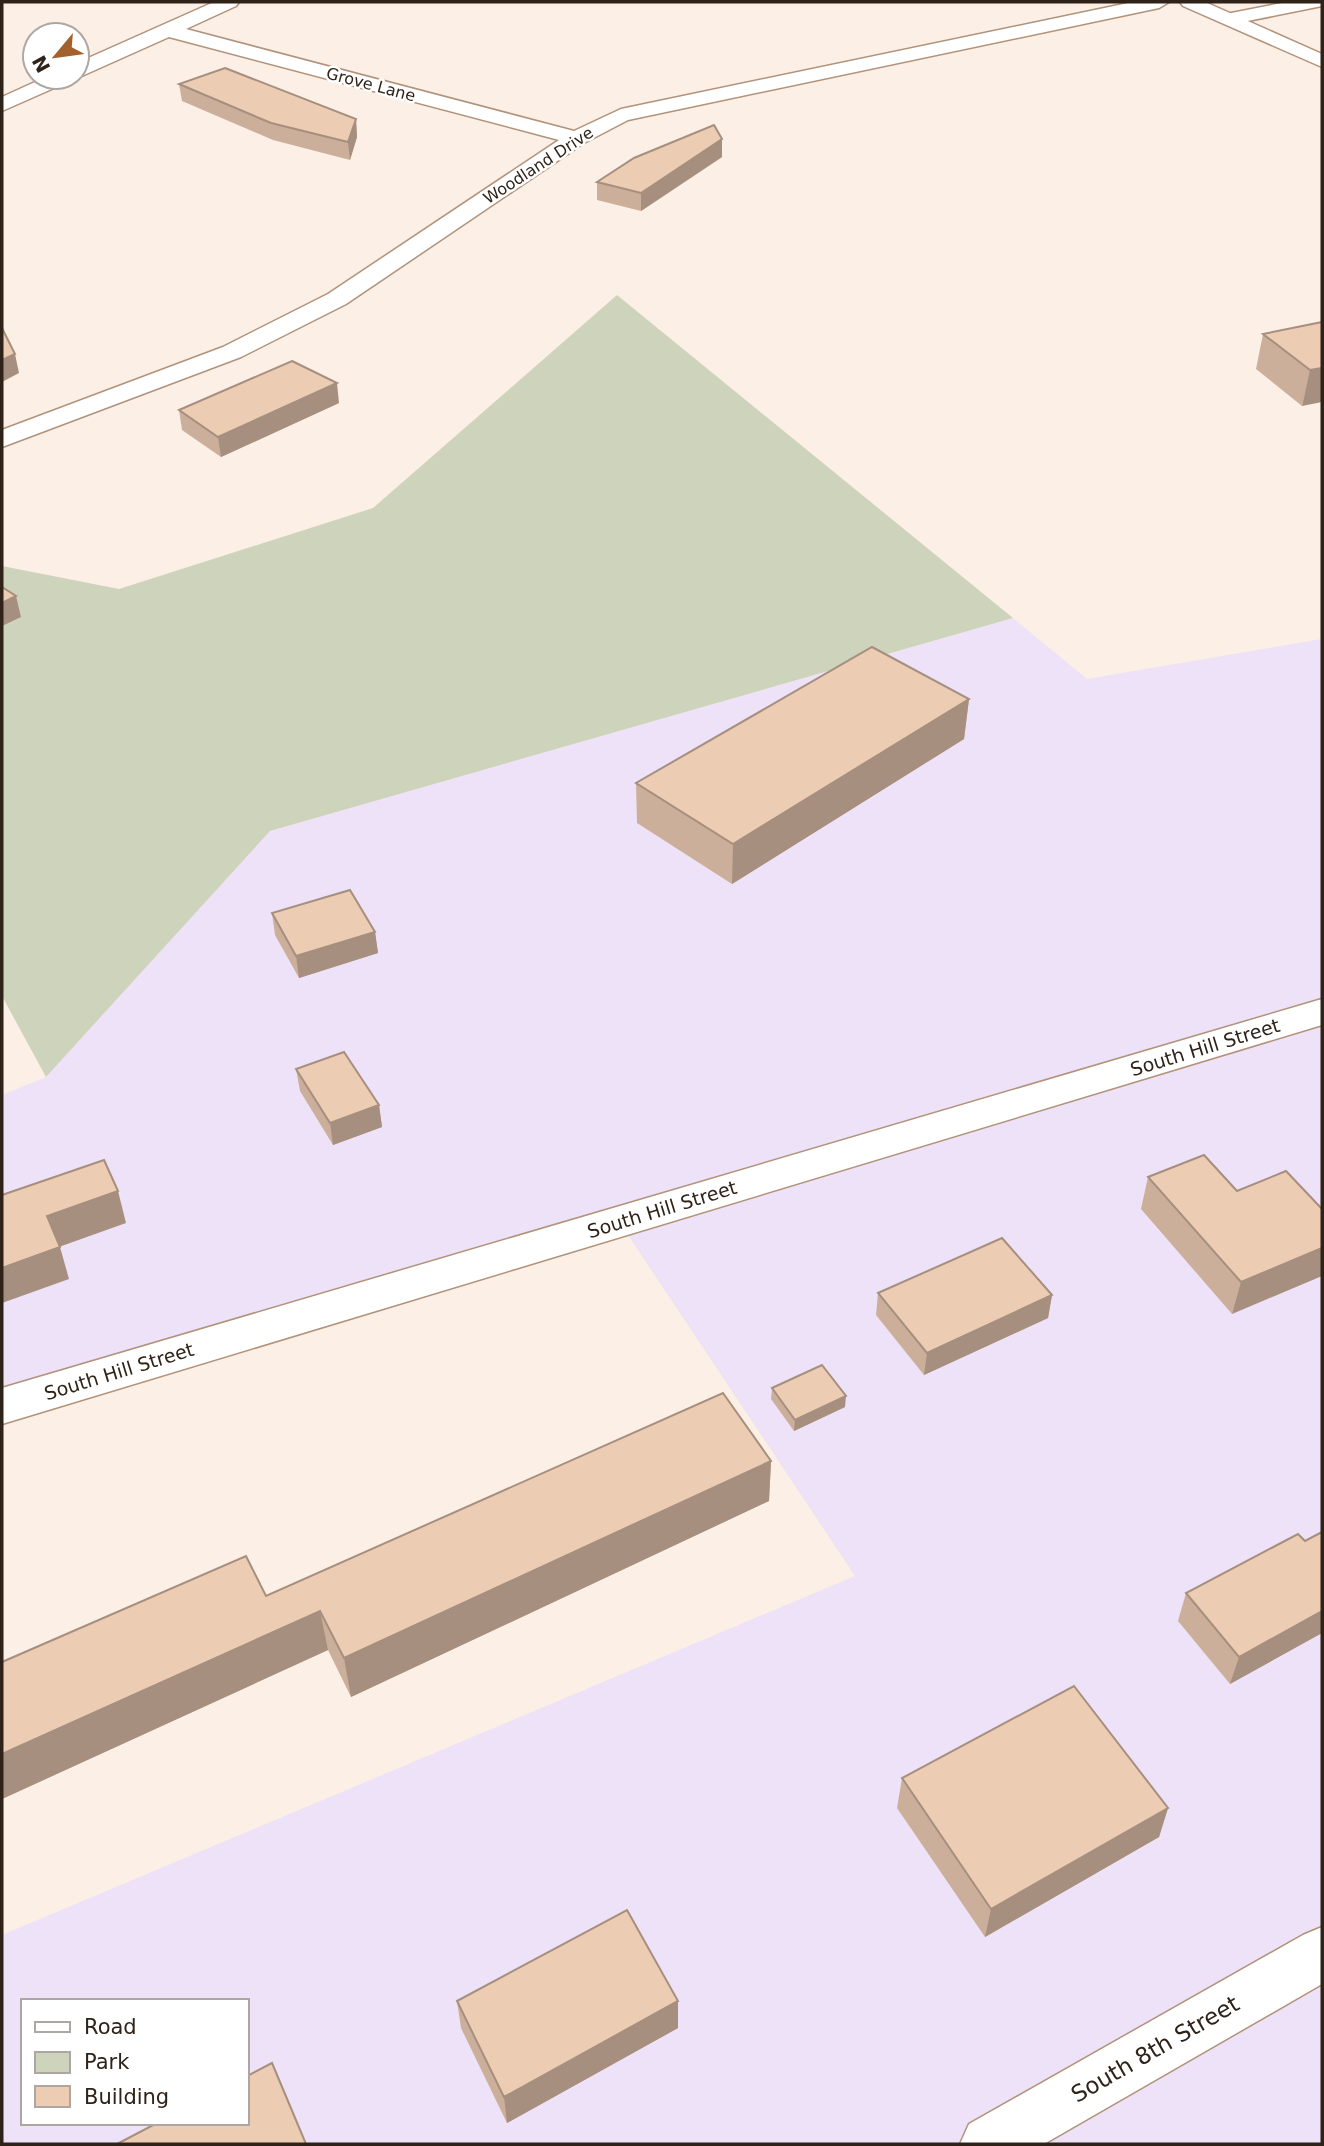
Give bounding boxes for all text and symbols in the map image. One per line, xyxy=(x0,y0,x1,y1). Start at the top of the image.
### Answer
north arrow xyxy=(21,21,91,91)
text: N xyxy=(28,52,55,77)
street label: Grove Lane xyxy=(324,63,418,106)
street label: Woodland Drive xyxy=(480,123,597,208)
street label: South Hill Street xyxy=(1128,1014,1282,1080)
street label: South Hill Street xyxy=(585,1176,739,1242)
street label: South Hill Street xyxy=(42,1338,196,1404)
street label: South 8th Street xyxy=(1066,1990,1244,2108)
legend xyxy=(21,1999,248,2125)
text: Road xyxy=(84,2015,137,2039)
text: Park xyxy=(84,2050,130,2074)
text: Building xyxy=(84,2085,169,2109)

